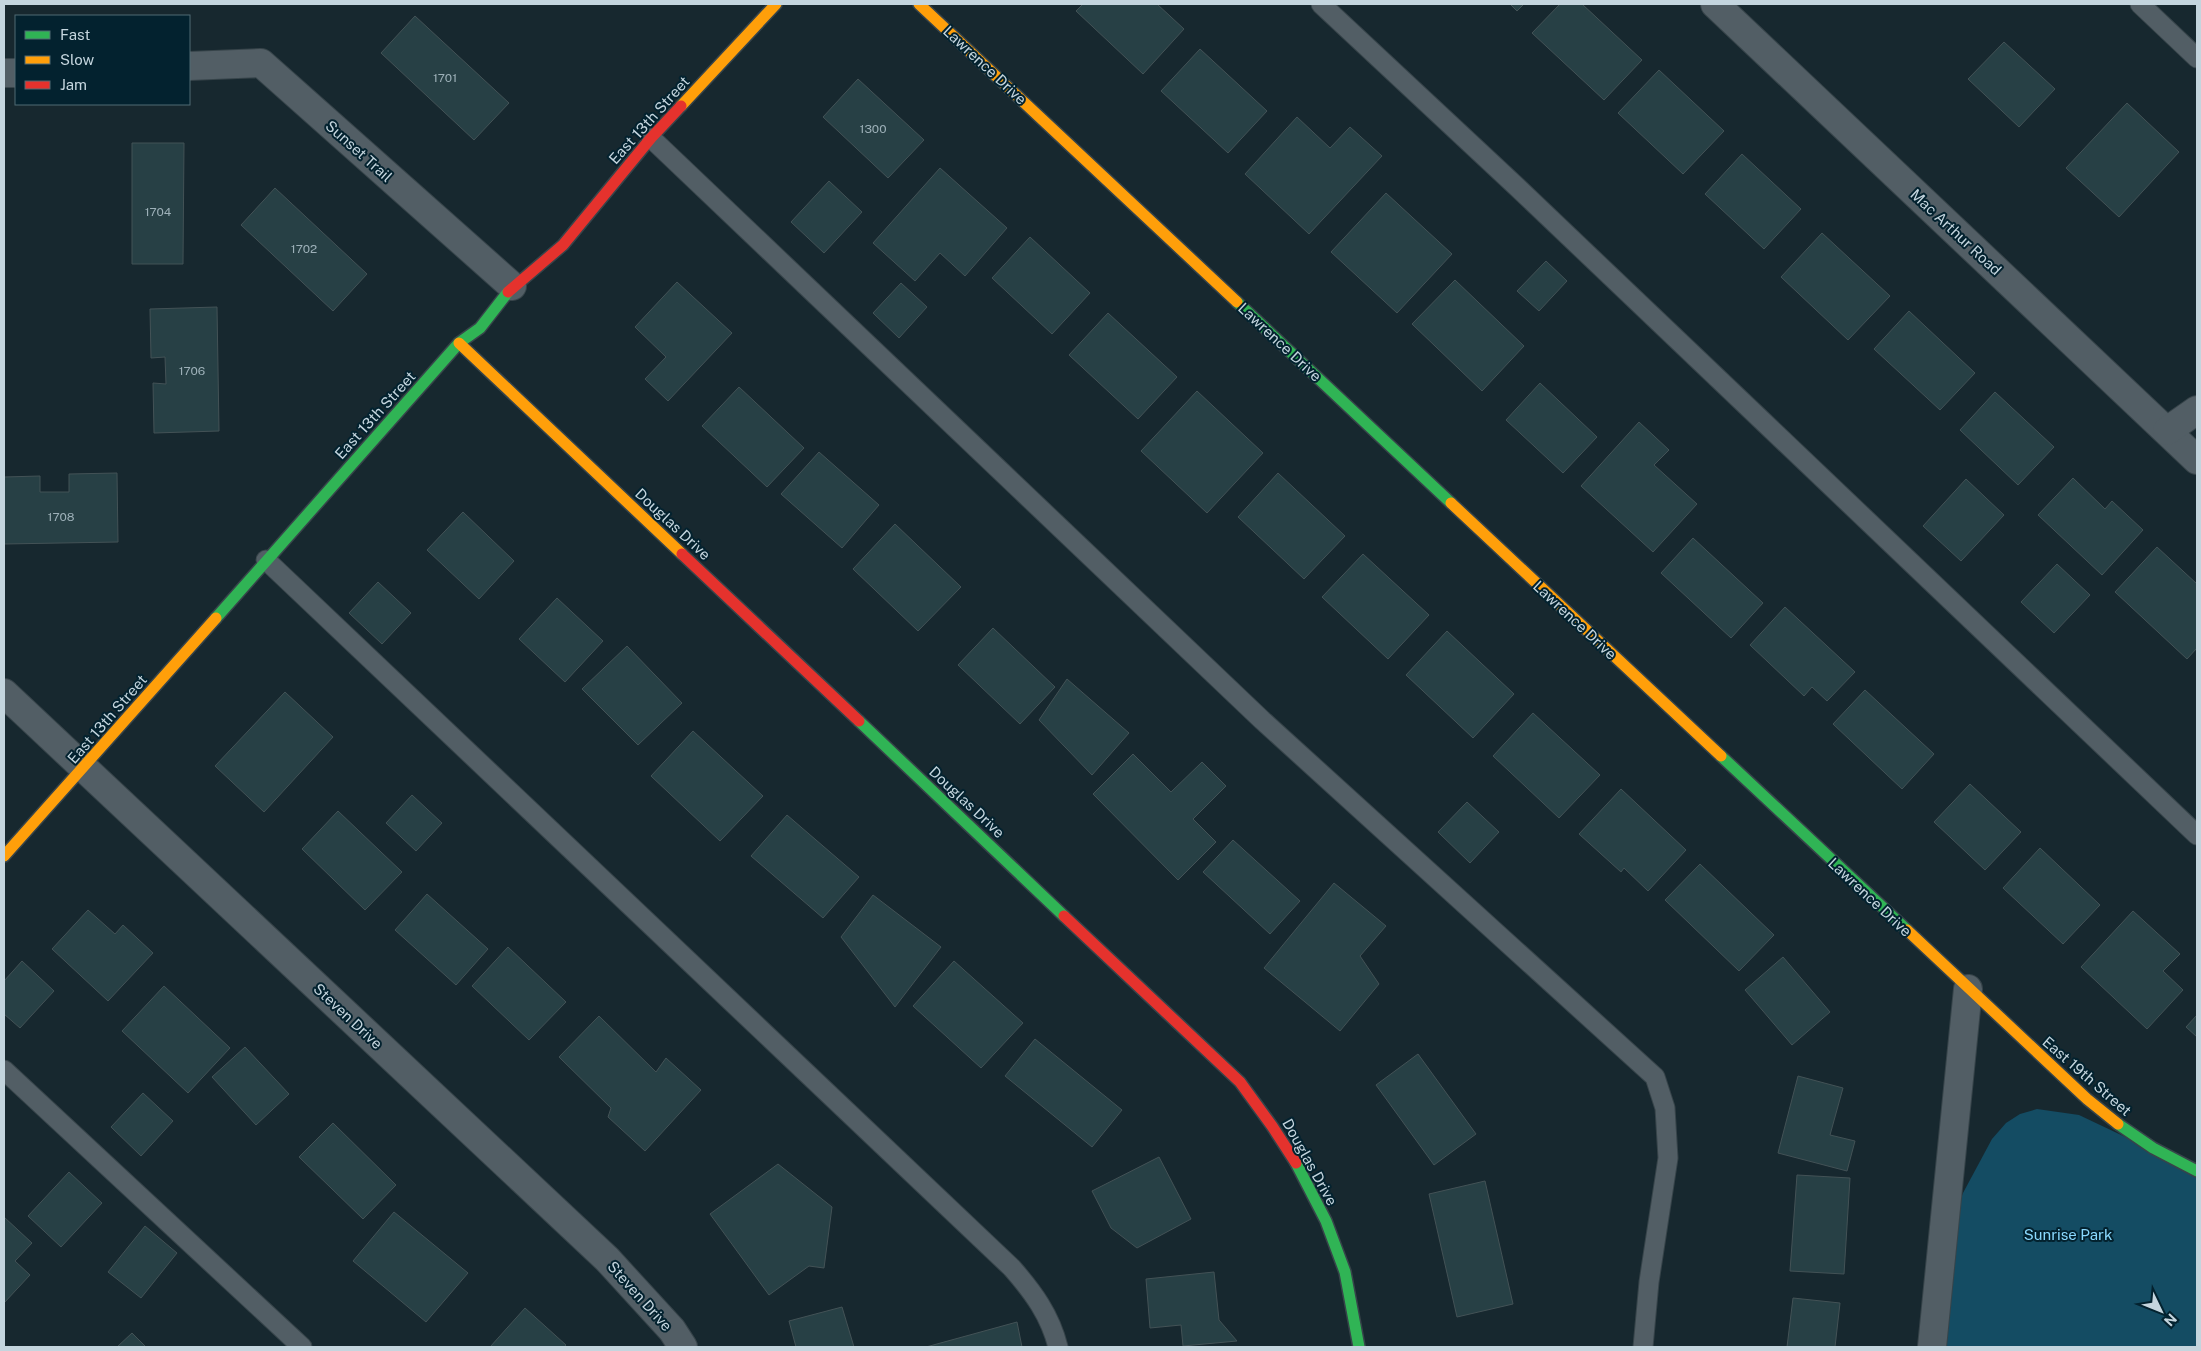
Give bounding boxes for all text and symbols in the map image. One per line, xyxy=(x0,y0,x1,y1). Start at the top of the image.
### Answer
legend xyxy=(15,15,190,105)
street label: Lawrence Drive xyxy=(940,22,1030,108)
text: Fast xyxy=(60,26,90,43)
text: Slow xyxy=(60,51,95,68)
house number: 1701 xyxy=(433,71,457,85)
street label: East 13th Street xyxy=(605,73,693,167)
text: Jam xyxy=(60,76,87,93)
street label: Sunset Trail xyxy=(322,117,396,185)
house number: 1300 xyxy=(860,122,886,136)
street label: Mac Arthur Road xyxy=(1907,186,2005,278)
house number: 1704 xyxy=(145,205,172,219)
house number: 1702 xyxy=(291,242,317,256)
street label: Lawrence Drive xyxy=(1235,299,1325,385)
house number: 1706 xyxy=(179,364,205,378)
street label: East 13th Street xyxy=(331,368,419,462)
street label: Douglas Drive xyxy=(632,485,714,563)
house number: 1708 xyxy=(48,510,75,524)
street label: Lawrence Drive xyxy=(1530,577,1620,663)
street label: East 13th Street xyxy=(64,671,150,767)
street label: Douglas Drive xyxy=(926,763,1008,841)
street label: Lawrence Drive xyxy=(1825,854,1915,940)
street label: Steven Drive xyxy=(310,980,386,1052)
street label: East 19th Street xyxy=(2039,1033,2135,1119)
street label: Douglas Drive xyxy=(1279,1116,1341,1208)
park label: Sunrise Park xyxy=(2024,1226,2112,1243)
street label: Steven Drive xyxy=(604,1258,676,1334)
north arrow xyxy=(2136,1286,2186,1336)
text: N xyxy=(2161,1310,2180,1329)

